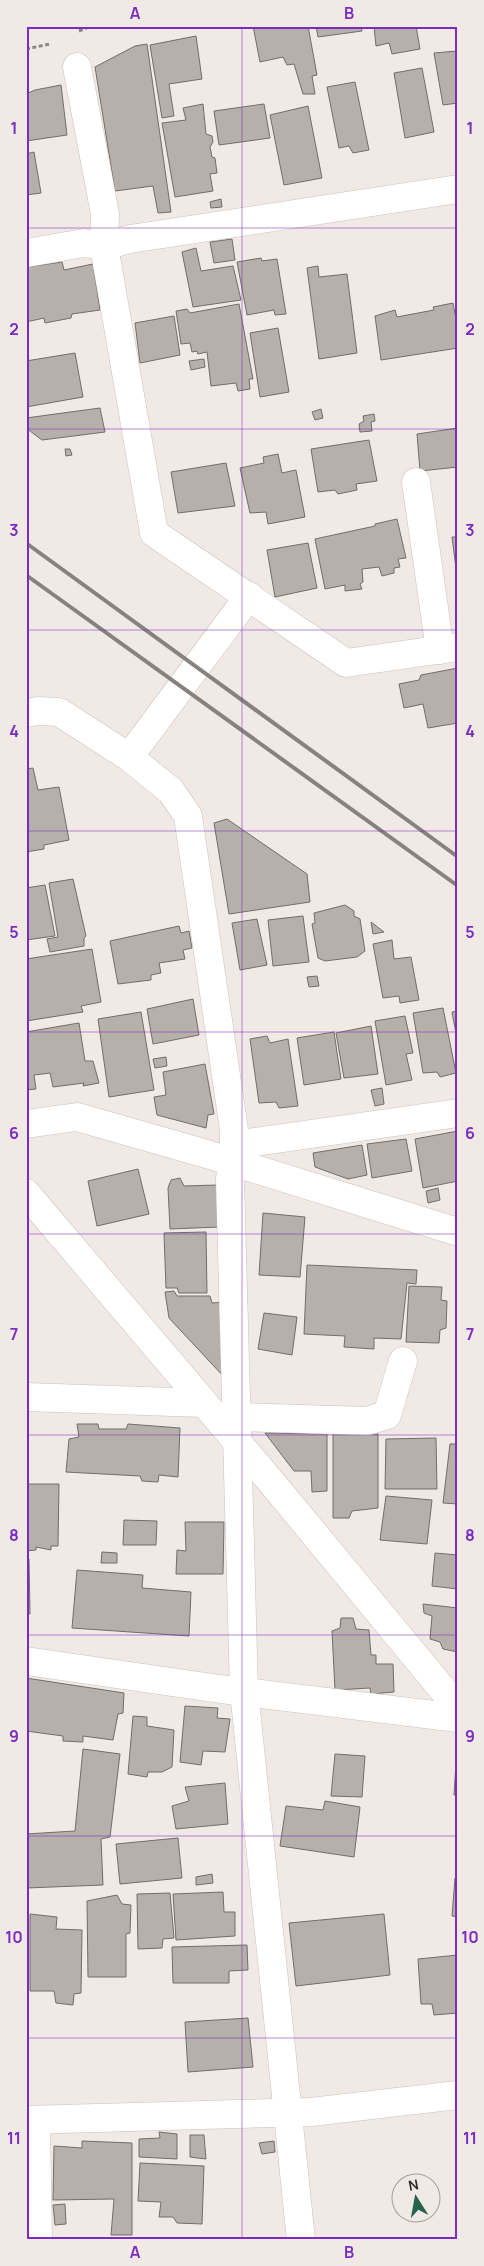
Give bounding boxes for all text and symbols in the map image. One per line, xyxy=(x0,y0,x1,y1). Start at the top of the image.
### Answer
text: A xyxy=(130,2,141,24)
text: B xyxy=(344,2,354,24)
text: 1 xyxy=(10,117,18,139)
text: 1 xyxy=(466,117,474,139)
text: 2 xyxy=(9,318,19,340)
text: 2 xyxy=(465,318,475,340)
text: 3 xyxy=(9,519,19,541)
text: 3 xyxy=(465,519,475,541)
text: 4 xyxy=(9,720,19,742)
text: 4 xyxy=(465,720,475,742)
text: 5 xyxy=(9,921,19,943)
text: 5 xyxy=(465,921,475,943)
text: 6 xyxy=(9,1122,19,1144)
text: 6 xyxy=(465,1122,475,1144)
text: 7 xyxy=(10,1323,18,1345)
text: 7 xyxy=(466,1323,474,1345)
text: 8 xyxy=(9,1524,19,1546)
text: 8 xyxy=(465,1524,475,1546)
text: 9 xyxy=(9,1725,19,1747)
text: 9 xyxy=(465,1725,475,1747)
text: 10 xyxy=(5,1926,23,1948)
text: 10 xyxy=(461,1926,479,1948)
text: 11 xyxy=(7,2127,21,2149)
text: 11 xyxy=(463,2127,477,2149)
north arrow xyxy=(392,2174,442,2224)
text: N xyxy=(407,2174,420,2195)
text: A xyxy=(130,2241,141,2263)
text: B xyxy=(344,2241,354,2263)

